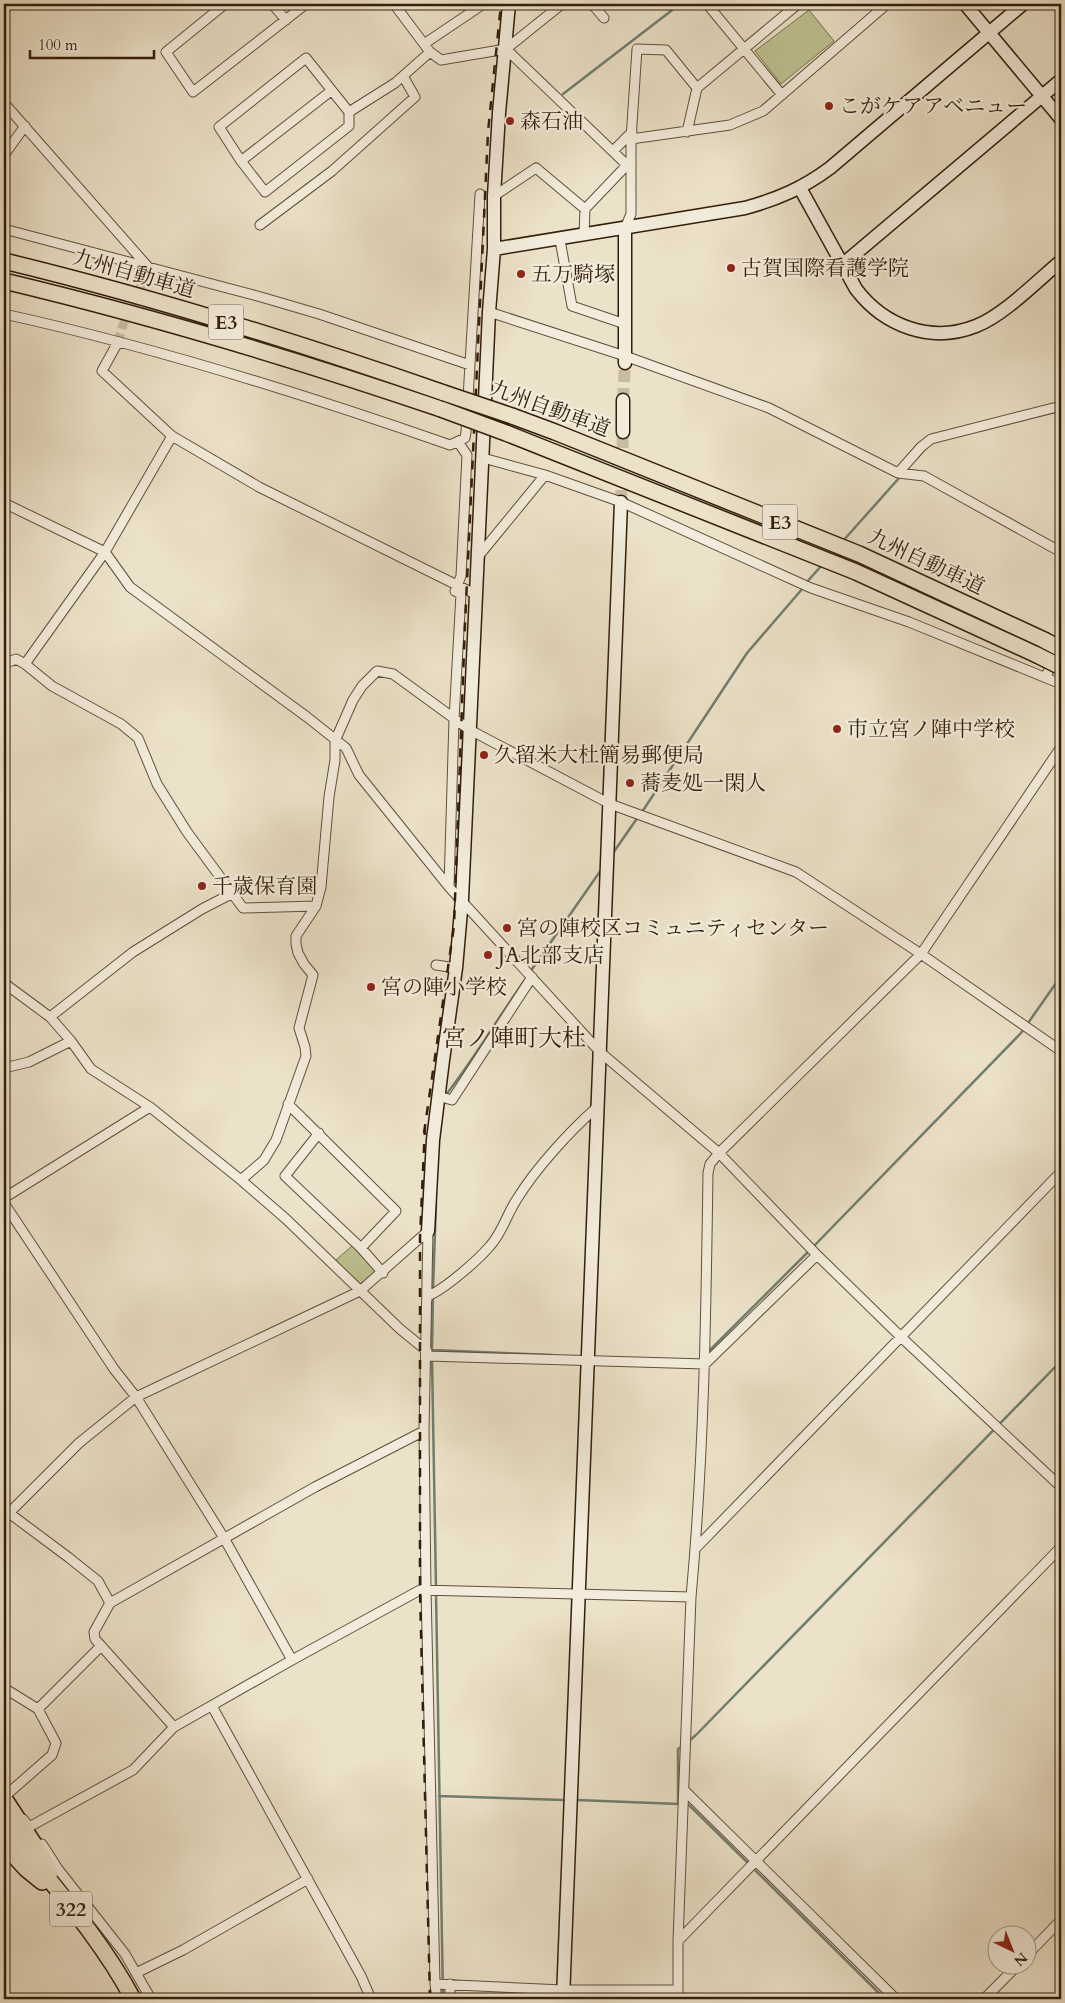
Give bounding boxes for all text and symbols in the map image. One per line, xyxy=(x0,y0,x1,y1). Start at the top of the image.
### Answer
scale bar xyxy=(30,28,154,60)
text: 100 m xyxy=(38,35,78,55)
place label: こがケアアベニュー xyxy=(839,92,1027,121)
marker: こがケアアベニュー xyxy=(823,100,835,112)
place label: 森石油 xyxy=(520,107,583,136)
marker: 森石油 xyxy=(504,115,516,127)
street label: 九州自動車道 xyxy=(69,243,199,305)
place label: 古賀国際看護学院 xyxy=(741,254,909,283)
place label: 五万騎塚 xyxy=(531,260,615,289)
marker: 古賀国際看護学院 xyxy=(725,262,737,274)
marker: 五万騎塚 xyxy=(515,268,527,280)
road number: E3 xyxy=(208,304,244,340)
street label: 九州自動車道 xyxy=(486,374,614,444)
road number: E3 xyxy=(762,504,798,540)
street label: 九州自動車道 xyxy=(863,522,989,602)
place label: 市立宮ノ陣中学校 xyxy=(847,715,1015,744)
marker: 市立宮ノ陣中学校 xyxy=(831,723,843,735)
place label: 久留米大杜簡易郵便局 xyxy=(494,741,704,770)
marker: 久留米大杜簡易郵便局 xyxy=(478,749,490,761)
place label: 蕎麦処一閑人 xyxy=(640,769,766,798)
marker: 蕎麦処一閑人 xyxy=(624,777,636,789)
place label: 千歳保育園 xyxy=(212,872,317,901)
marker: 千歳保育園 xyxy=(196,880,208,892)
place label: 宮の陣校区コミュニティセンター xyxy=(517,914,829,943)
marker: 宮の陣校区コミュニティセンター xyxy=(501,922,513,934)
place label: JA北部支店 xyxy=(495,941,604,970)
marker: JA北部支店 xyxy=(482,949,494,961)
place label: 宮の陣小学校 xyxy=(381,973,507,1002)
marker: 宮の陣小学校 xyxy=(365,981,377,993)
district label: 宮ノ陣町大杜 xyxy=(442,1022,586,1055)
road number: 322 xyxy=(50,1892,92,1926)
north arrow xyxy=(988,1926,1038,1976)
text: N xyxy=(1010,1948,1031,1970)

